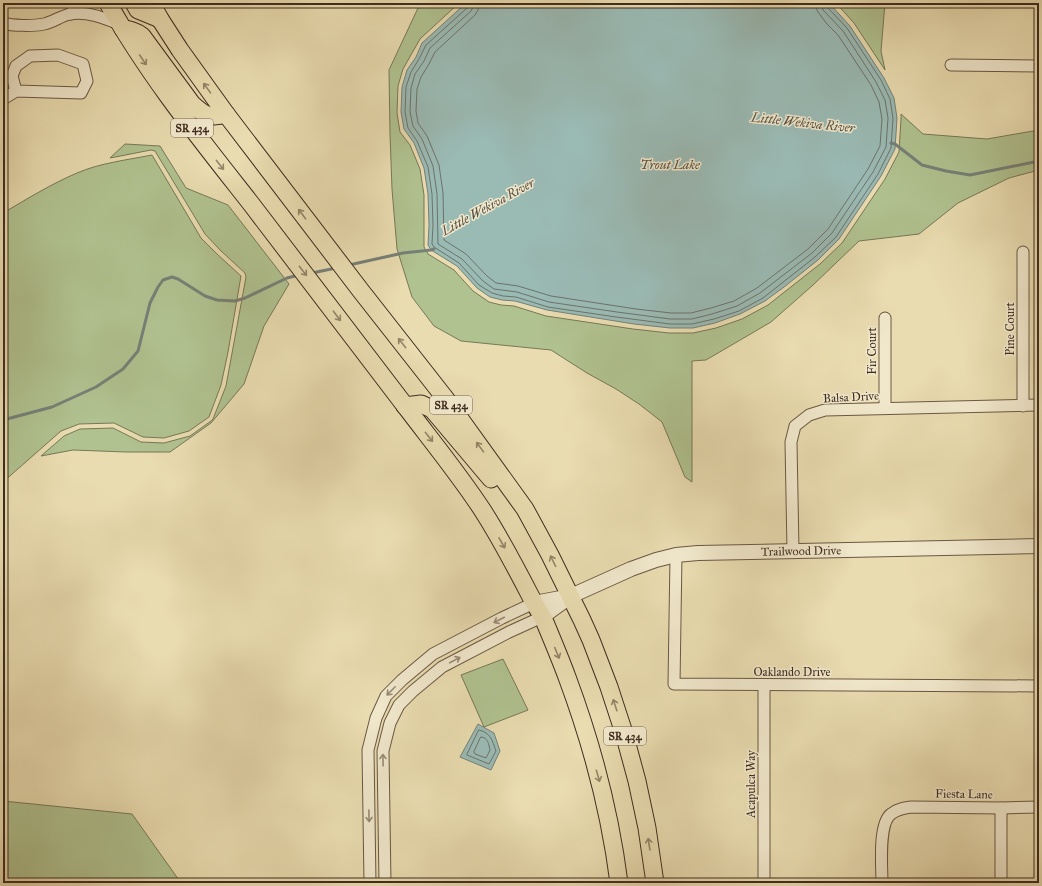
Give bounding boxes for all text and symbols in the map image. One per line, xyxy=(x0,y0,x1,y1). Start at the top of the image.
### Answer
one-way arrow xyxy=(139,54,147,65)
one-way arrow xyxy=(203,82,211,93)
water label: Little Wekiva River xyxy=(749,109,856,136)
road number: SR 434 xyxy=(171,119,213,137)
water label: Trout Lake xyxy=(640,157,701,173)
one-way arrow xyxy=(216,159,224,170)
water label: Little Wekiva River xyxy=(438,174,538,240)
one-way arrow xyxy=(298,208,307,219)
one-way arrow xyxy=(298,265,307,276)
street label: Pine Court xyxy=(1003,301,1017,356)
one-way arrow xyxy=(333,310,341,321)
street label: Fir Court xyxy=(865,326,879,375)
one-way arrow xyxy=(398,337,406,348)
street label: Balsa Drive xyxy=(823,389,879,405)
road number: SR 434 xyxy=(430,396,472,414)
one-way arrow xyxy=(425,431,433,442)
one-way arrow xyxy=(476,441,484,452)
one-way arrow xyxy=(499,537,507,549)
street label: Trailwood Drive xyxy=(761,543,841,559)
one-way arrow xyxy=(549,555,556,567)
one-way arrow xyxy=(493,616,505,624)
one-way arrow xyxy=(554,646,562,658)
one-way arrow xyxy=(449,656,461,663)
street label: Oaklando Drive xyxy=(753,665,831,679)
one-way arrow xyxy=(386,686,396,696)
one-way arrow xyxy=(610,699,618,711)
road number: SR 434 xyxy=(604,727,646,745)
street label: Acapulca Way xyxy=(744,750,758,819)
one-way arrow xyxy=(380,754,387,767)
one-way arrow xyxy=(595,769,603,782)
street label: Fiesta Lane xyxy=(935,786,993,802)
one-way arrow xyxy=(365,809,373,822)
one-way arrow xyxy=(645,838,653,851)

